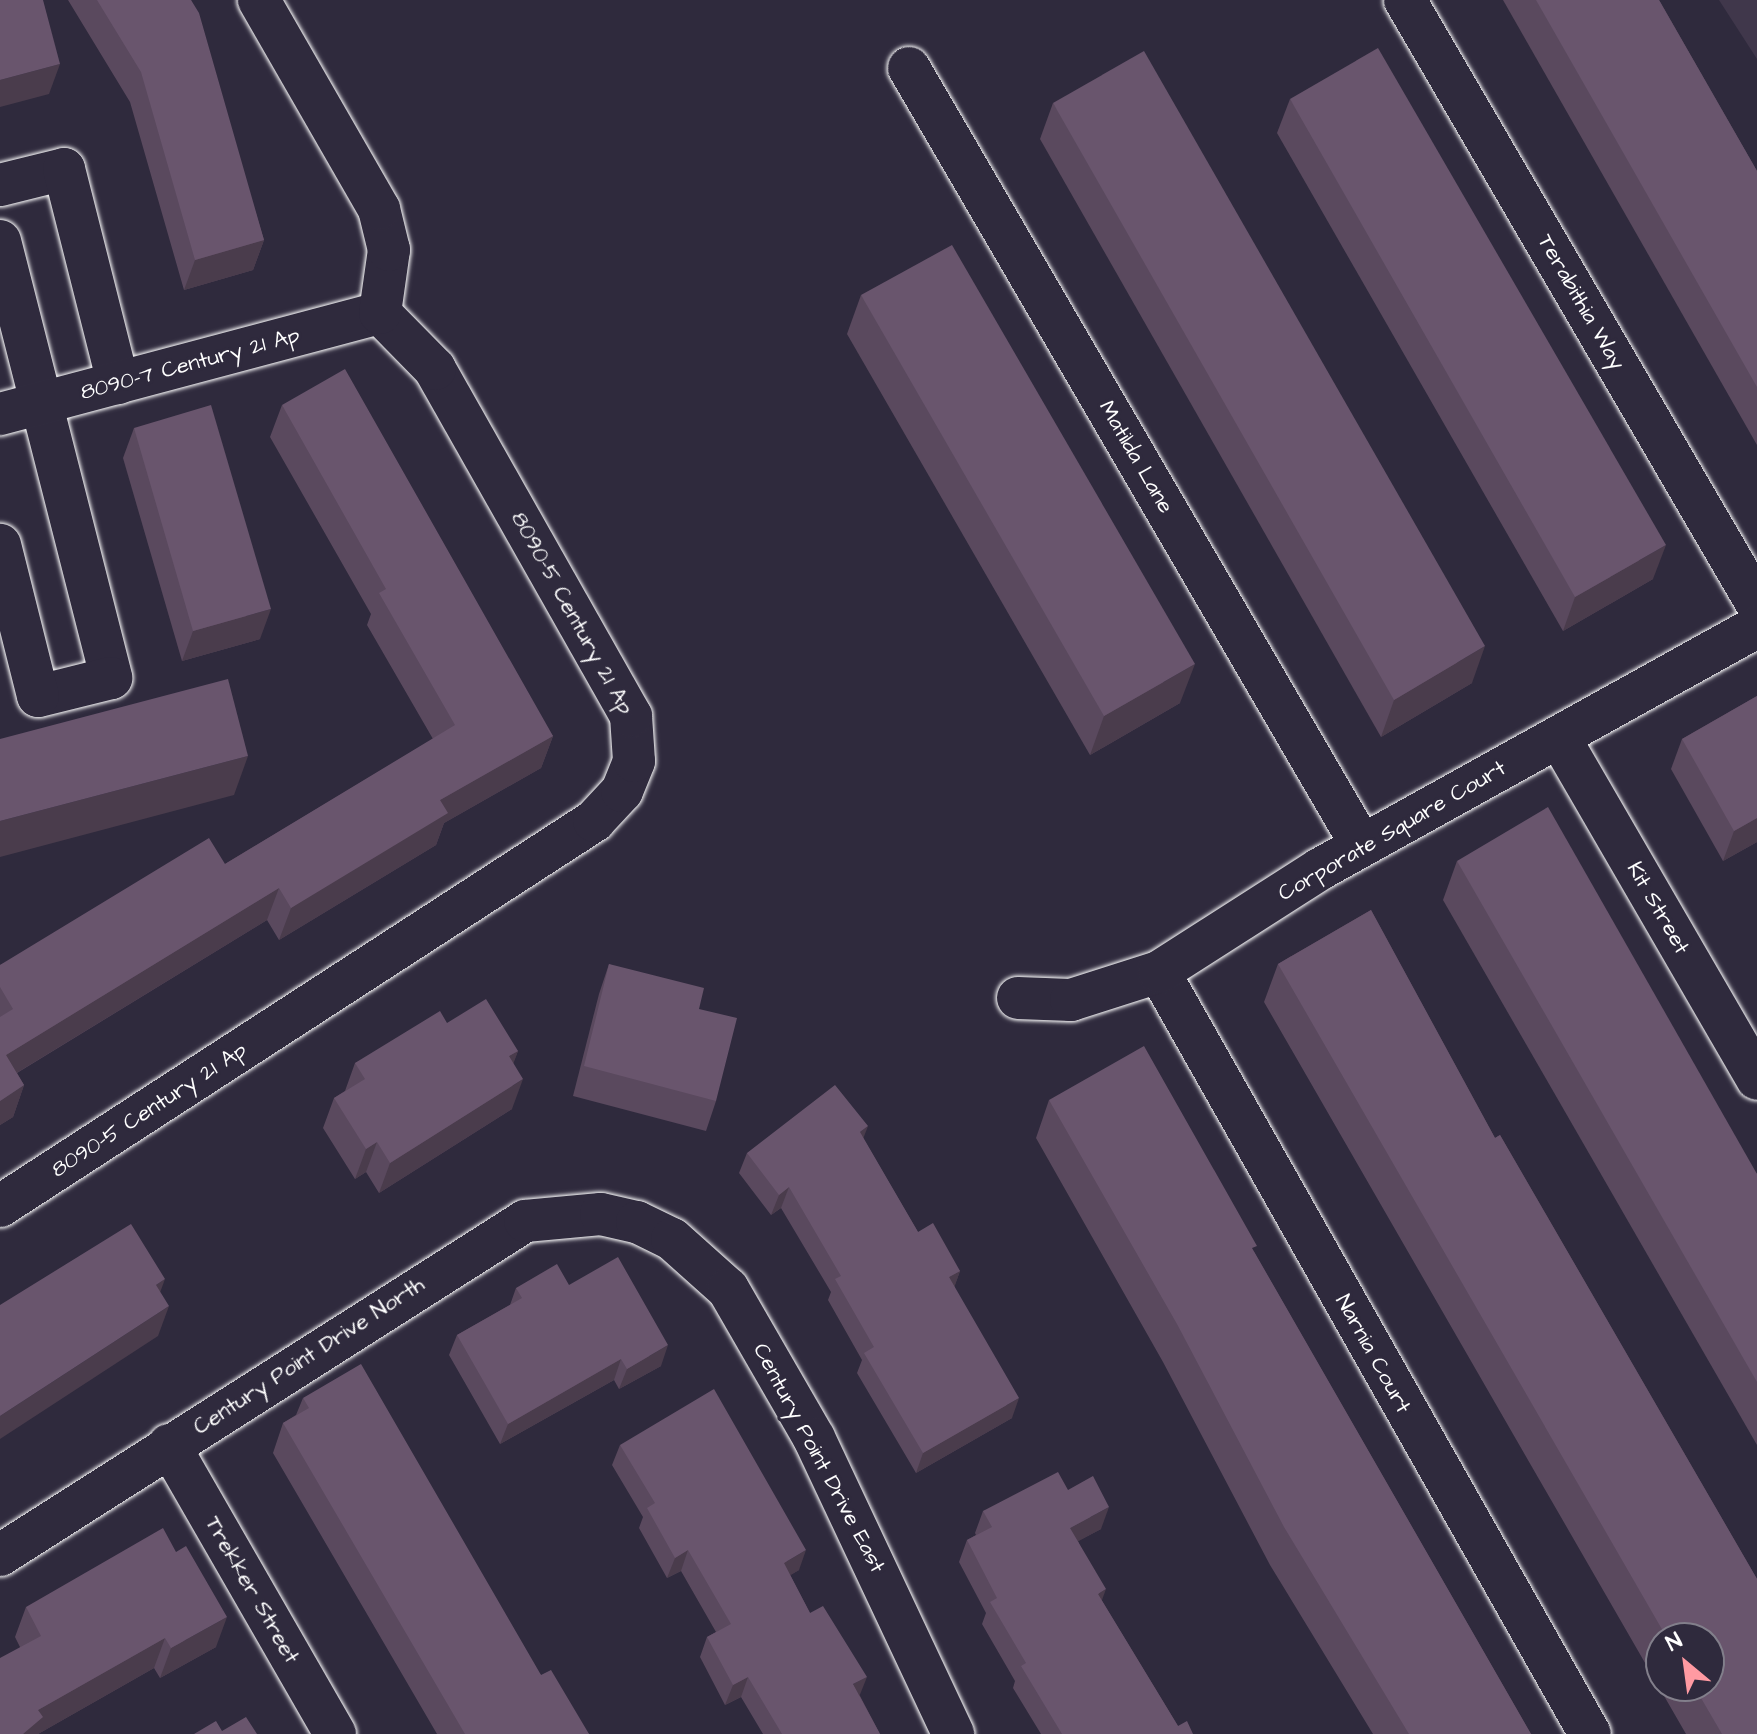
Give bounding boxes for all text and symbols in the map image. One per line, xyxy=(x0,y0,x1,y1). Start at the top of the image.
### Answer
street label: Terabithia Way xyxy=(1532,230,1630,374)
street label: 8090-7 Century 21 Ap xyxy=(78,322,302,406)
street label: Matilda Lane xyxy=(1093,396,1179,518)
street label: 8090-5 Century 21 Ap xyxy=(505,507,639,719)
street label: Corporate Square Court xyxy=(1273,755,1511,907)
street label: Kit Street xyxy=(1621,857,1695,959)
street label: 8090-5 Century 21 Ap xyxy=(46,1037,252,1183)
street label: Century Point Drive North xyxy=(189,1271,429,1441)
street label: Narnia Court xyxy=(1330,1290,1416,1418)
street label: Century Point Drive East xyxy=(747,1339,891,1577)
street label: Trekker Street xyxy=(199,1512,305,1668)
north arrow xyxy=(1645,1622,1725,1702)
text: N xyxy=(1661,1625,1688,1659)

